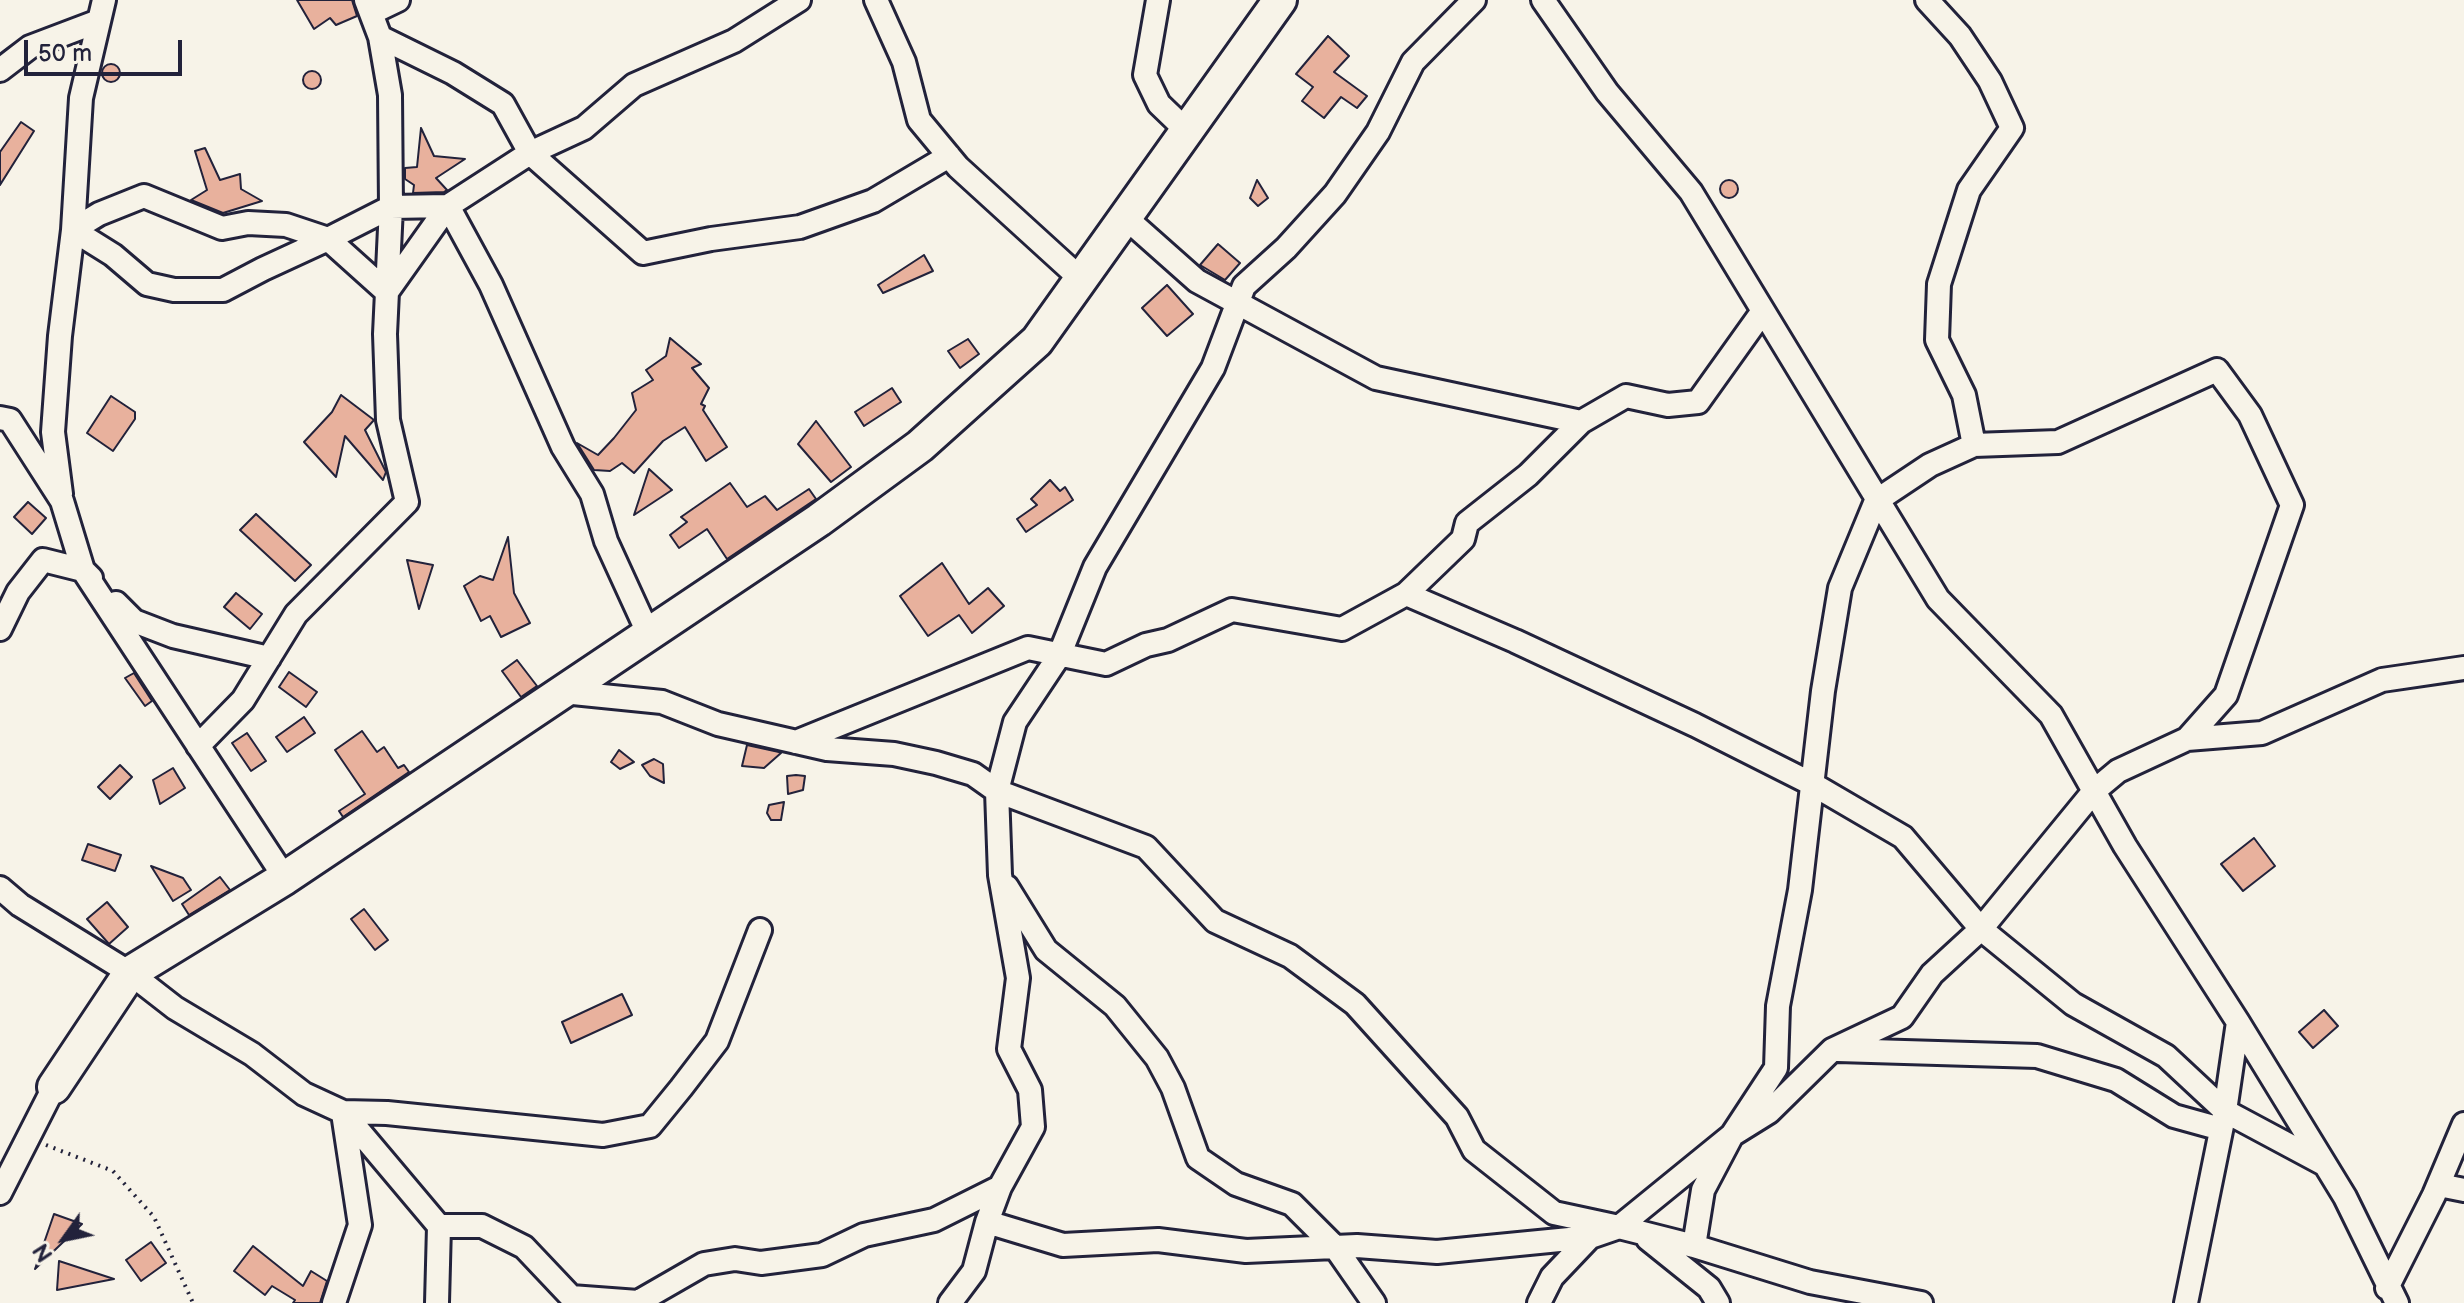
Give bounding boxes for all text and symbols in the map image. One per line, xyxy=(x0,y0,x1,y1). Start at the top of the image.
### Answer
scale bar xyxy=(28,24,186,74)
text: 50 m xyxy=(38,39,92,68)
north arrow xyxy=(24,1199,104,1279)
text: N xyxy=(28,1238,59,1267)

